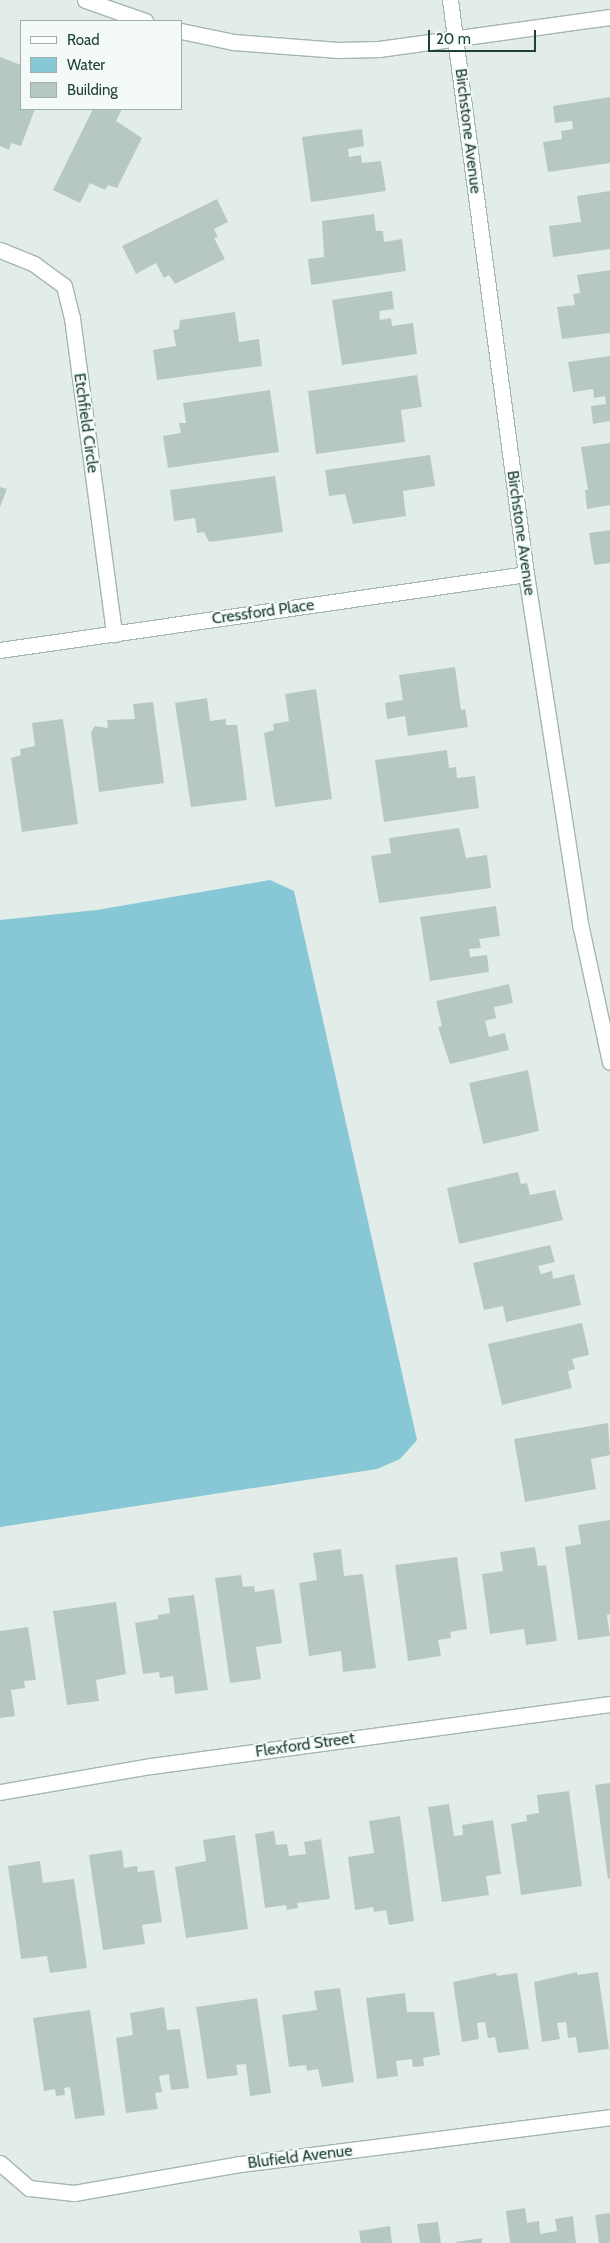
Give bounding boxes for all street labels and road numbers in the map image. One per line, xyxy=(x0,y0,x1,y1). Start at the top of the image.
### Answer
street label: Birchstone Avenue xyxy=(451,67,485,195)
street label: Etchfield Circle xyxy=(69,372,103,474)
street label: Birchstone Avenue xyxy=(503,469,539,597)
street label: Cressford Place xyxy=(211,595,315,629)
street label: Flexford Street xyxy=(254,1729,356,1761)
street label: Blufield Avenue xyxy=(247,2141,353,2173)

